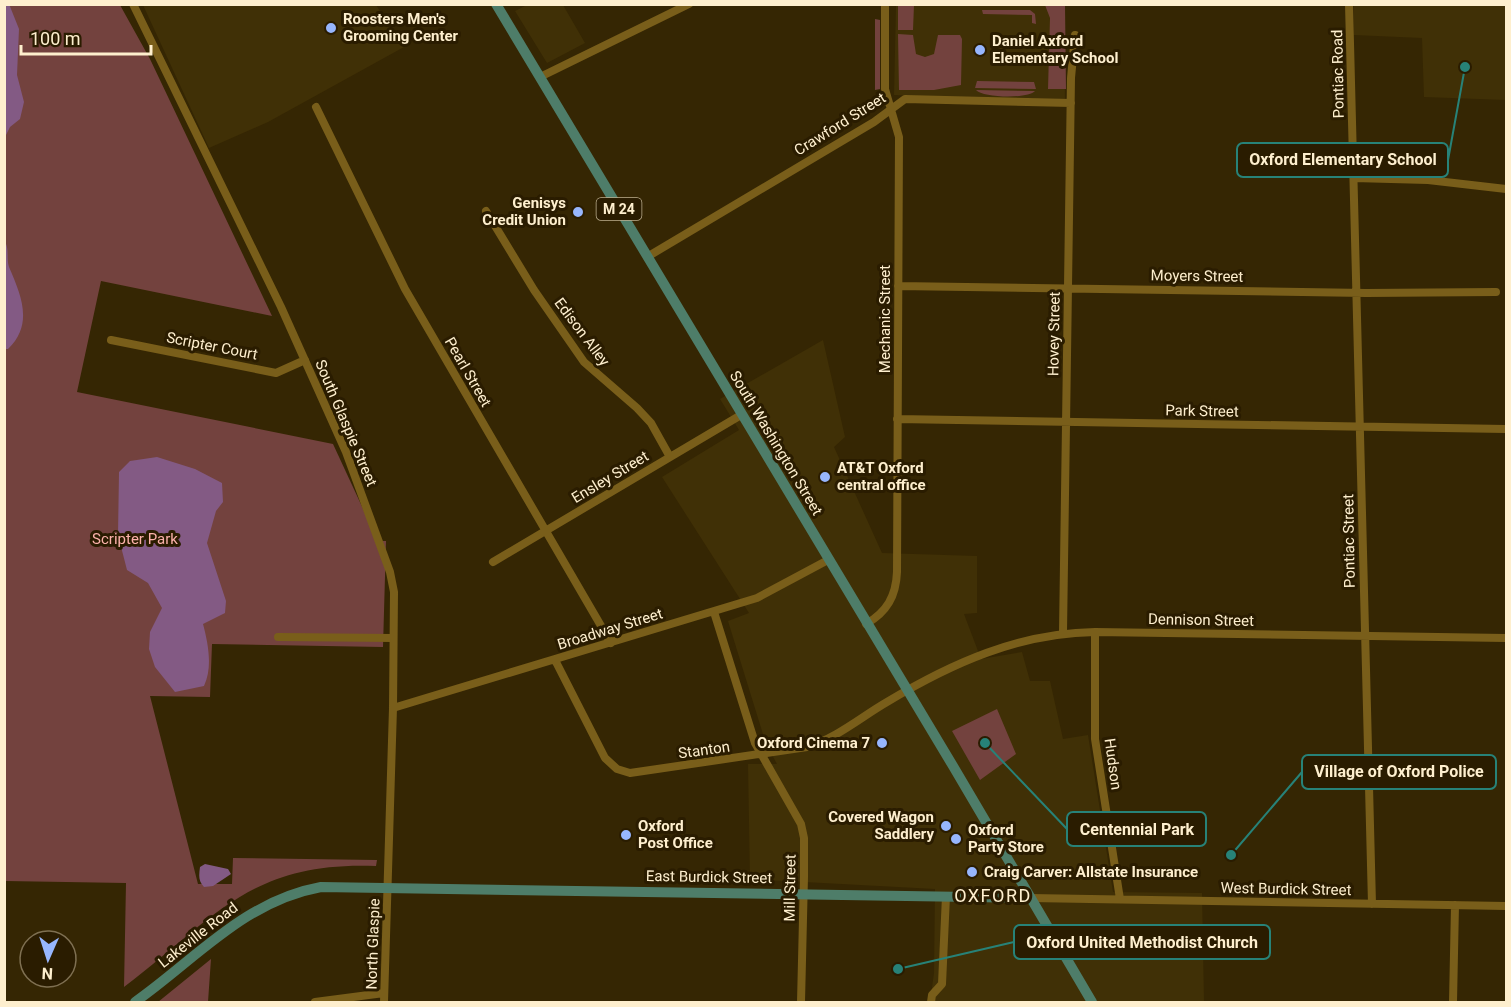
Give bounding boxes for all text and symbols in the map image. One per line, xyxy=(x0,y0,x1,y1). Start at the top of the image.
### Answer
place label: Roosters Men's Grooming Center xyxy=(343,10,459,45)
scale bar xyxy=(21,18,152,56)
marker: Roosters Men's Grooming Center xyxy=(324,21,338,35)
text: 100 m xyxy=(30,28,81,49)
street label: Pontiac Road xyxy=(1328,29,1348,119)
place label: Daniel Axford Elementary School xyxy=(992,32,1118,67)
marker: Daniel Axford Elementary School xyxy=(973,43,987,57)
street label: Crawford Street xyxy=(791,89,889,159)
callout: Oxford Elementary School xyxy=(1237,143,1448,177)
text: Oxford Elementary School xyxy=(1249,150,1437,169)
place label: Genisys Credit Union xyxy=(482,194,566,229)
road number: M 24 xyxy=(596,198,642,220)
marker: Genisys Credit Union xyxy=(571,205,585,219)
street label: Mechanic Street xyxy=(876,265,894,373)
street label: Moyers Street xyxy=(1151,266,1244,286)
street label: Hovey Street xyxy=(1044,291,1064,376)
street label: Edison Alley xyxy=(550,294,614,370)
street label: Scripter Court xyxy=(165,328,259,364)
street label: Pearl Street xyxy=(441,334,495,410)
street label: South Glaspie Street xyxy=(311,357,381,489)
street label: South Washington Street xyxy=(726,368,826,518)
street label: Park Street xyxy=(1165,401,1239,421)
street label: Ensley Street xyxy=(568,447,652,507)
place label: AT&T Oxford central office xyxy=(837,459,926,494)
marker: AT&T Oxford central office xyxy=(818,470,832,484)
street label: Pontiac Street xyxy=(1339,494,1359,588)
park label: Scripter Park xyxy=(92,530,178,548)
street label: Broadway Street xyxy=(555,604,665,654)
street label: Dennison Street xyxy=(1148,610,1254,630)
place label: Oxford Cinema 7 xyxy=(757,734,870,752)
marker: Oxford Cinema 7 xyxy=(875,736,889,750)
street label: Stanton xyxy=(677,737,731,763)
street label: Hudson xyxy=(1100,737,1126,791)
callout: Village of Oxford Police xyxy=(1302,755,1496,789)
text: Village of Oxford Police xyxy=(1314,762,1484,781)
place label: Covered Wagon Saddlery xyxy=(828,808,934,843)
callout: Centennial Park xyxy=(1067,812,1206,846)
place label: Oxford Post Office xyxy=(638,817,713,852)
marker: Covered Wagon Saddlery xyxy=(939,819,953,833)
text: Centennial Park xyxy=(1080,820,1195,839)
place label: Oxford Party Store xyxy=(968,821,1044,856)
marker: Oxford Post Office xyxy=(619,828,633,842)
marker: Oxford Party Store xyxy=(949,832,963,846)
street label: Mill Street xyxy=(780,854,800,922)
place label: Craig Carver: Allstate Insurance xyxy=(984,863,1198,881)
marker: Craig Carver: Allstate Insurance xyxy=(965,865,979,879)
street label: East Burdick Street xyxy=(646,867,772,887)
street label: West Burdick Street xyxy=(1220,879,1352,899)
district label: OXFORD xyxy=(954,885,1032,906)
street label: Lakeville Road xyxy=(155,898,241,972)
street label: North Glaspie xyxy=(362,898,384,990)
callout: Oxford United Methodist Church xyxy=(1014,925,1270,959)
north arrow xyxy=(18,929,78,989)
text: Oxford United Methodist Church xyxy=(1026,933,1258,952)
text: N xyxy=(41,964,53,983)

